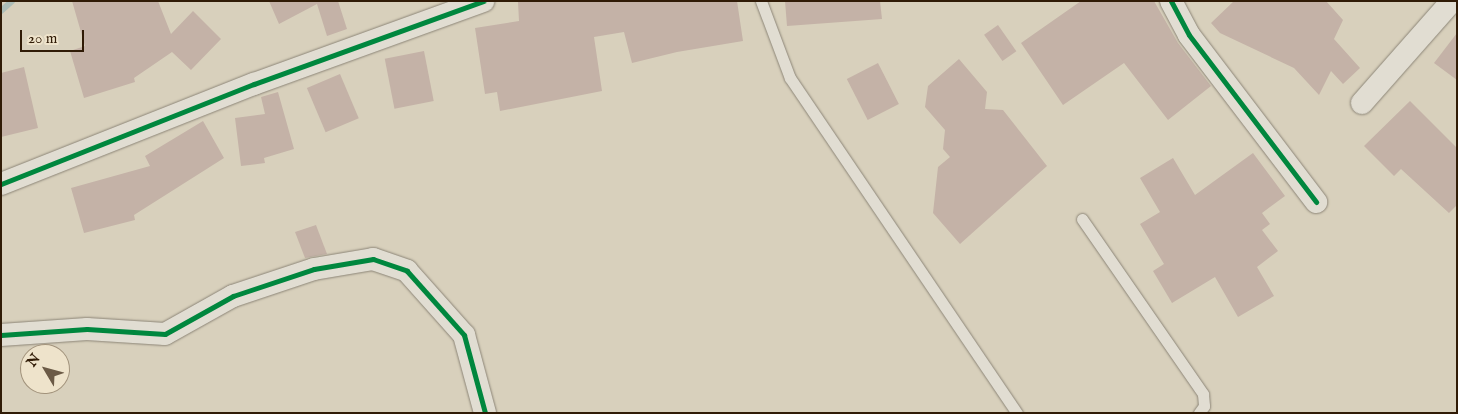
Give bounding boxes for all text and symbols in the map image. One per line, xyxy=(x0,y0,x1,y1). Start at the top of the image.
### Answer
scale bar xyxy=(22,20,86,52)
text: 20 m xyxy=(28,29,57,48)
north arrow xyxy=(20,344,70,394)
text: N xyxy=(23,350,45,371)

